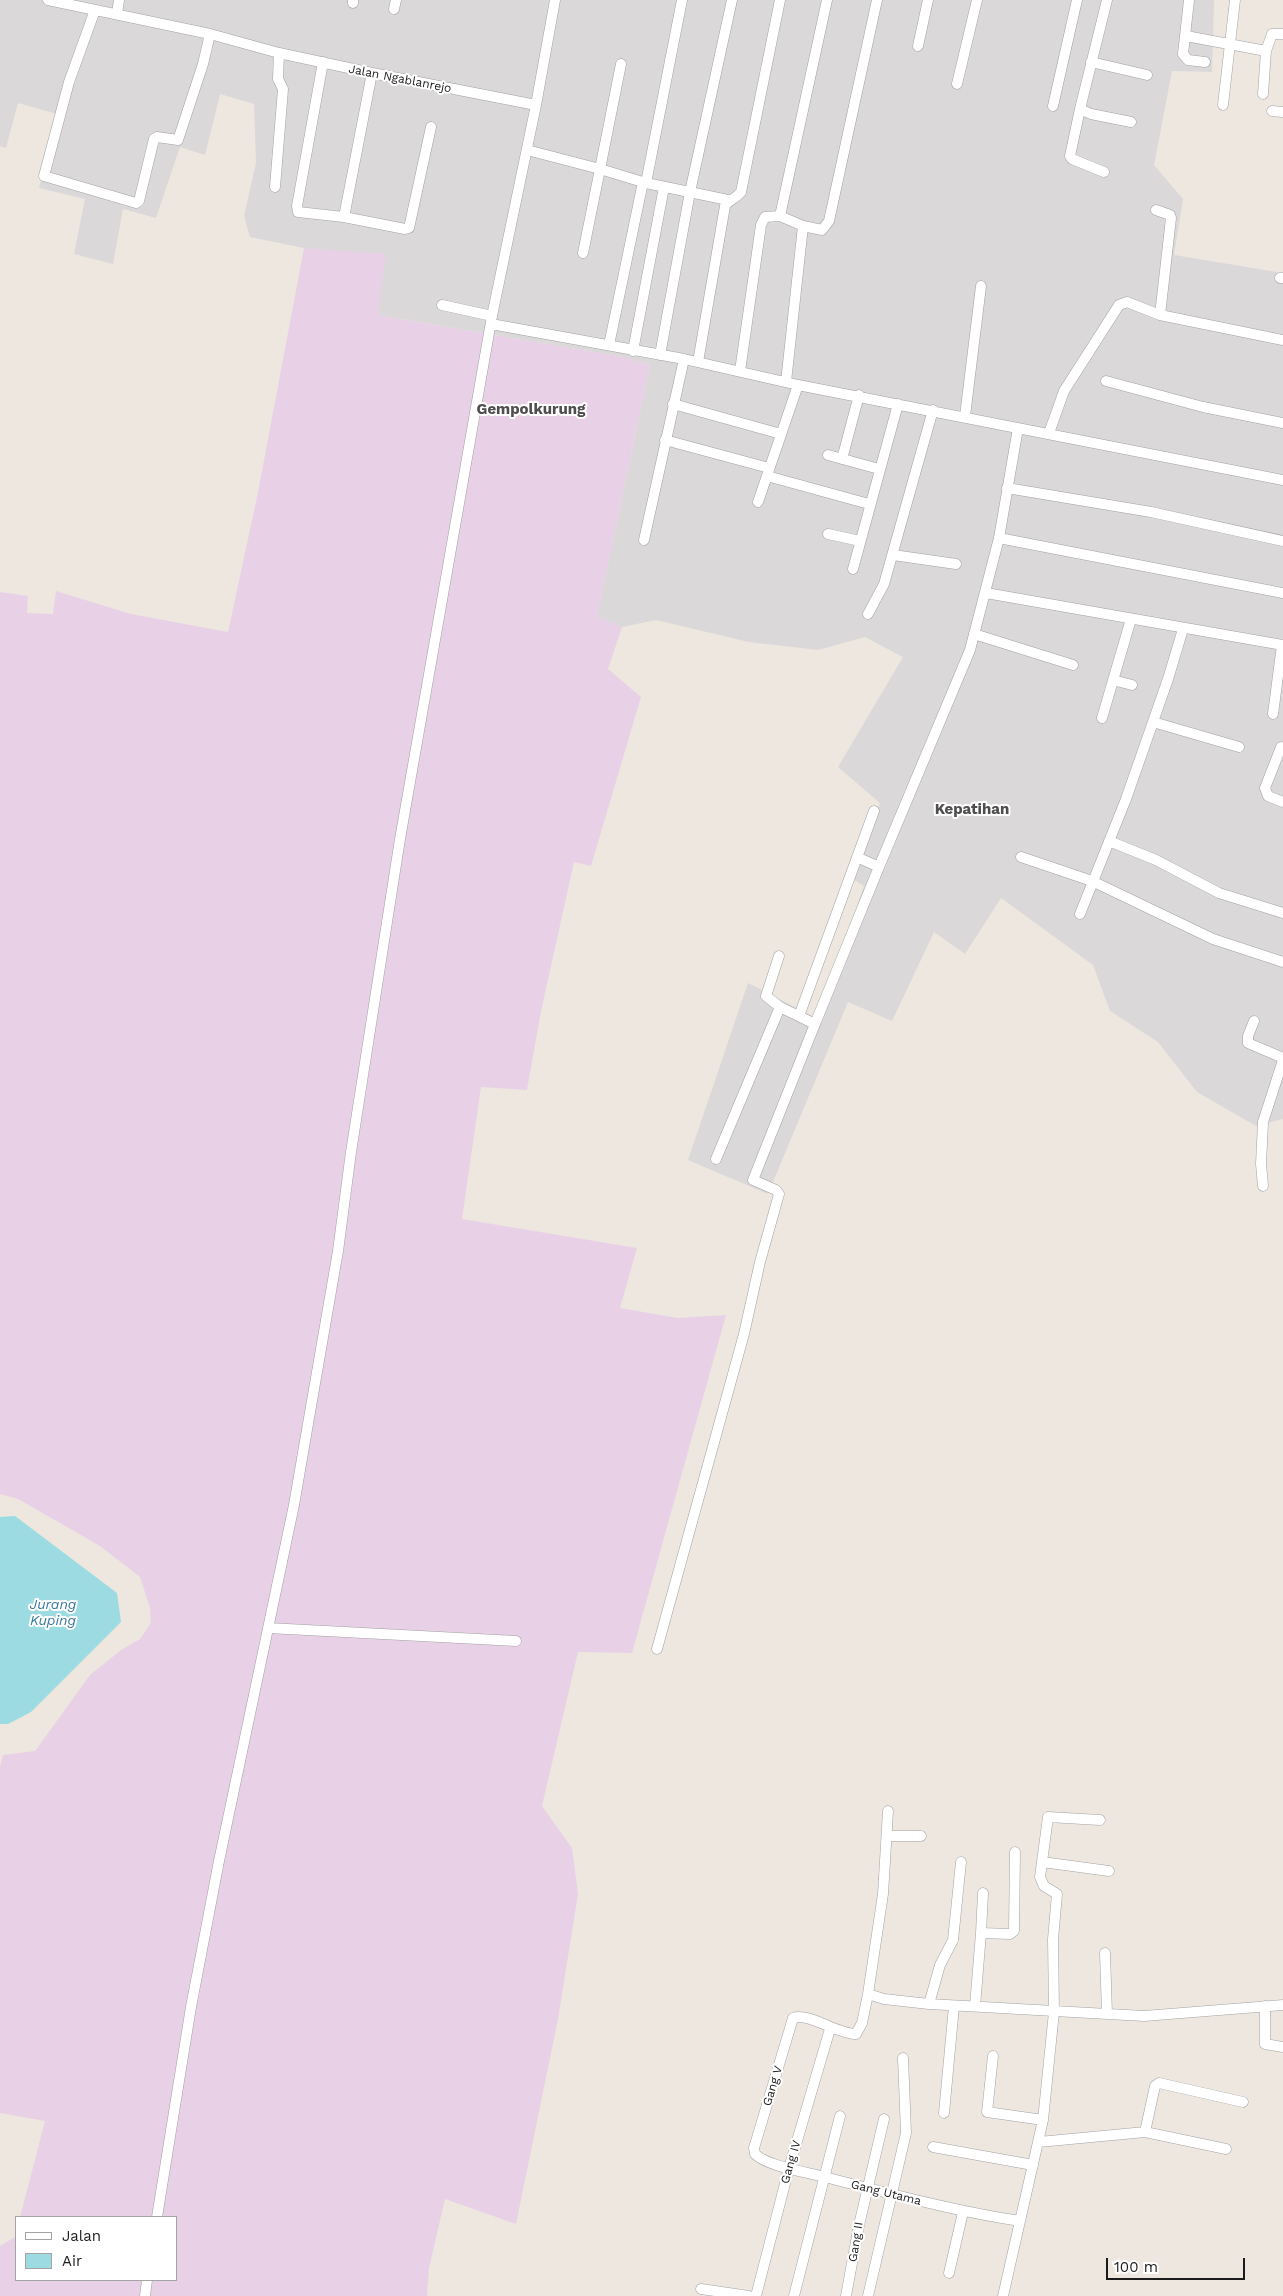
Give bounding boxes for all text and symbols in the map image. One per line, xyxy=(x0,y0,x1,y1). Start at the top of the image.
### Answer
street label: Jalan Ngablanrejo xyxy=(347,62,453,96)
district label: Gempolkurung xyxy=(477,401,585,419)
district label: Kepatihan xyxy=(935,801,1009,819)
water label: Jurang Kuping xyxy=(30,1597,76,1630)
street label: Gang V xyxy=(760,2064,786,2108)
street label: Gang IV xyxy=(778,2139,804,2185)
street label: Gang Utama xyxy=(849,2177,923,2209)
legend xyxy=(15,2216,178,2281)
street label: Gang II xyxy=(846,2221,866,2263)
text: Jalan xyxy=(62,2227,101,2245)
scale bar xyxy=(1108,2248,1247,2280)
text: Air xyxy=(62,2252,82,2270)
text: 100 m xyxy=(1114,2258,1158,2276)

